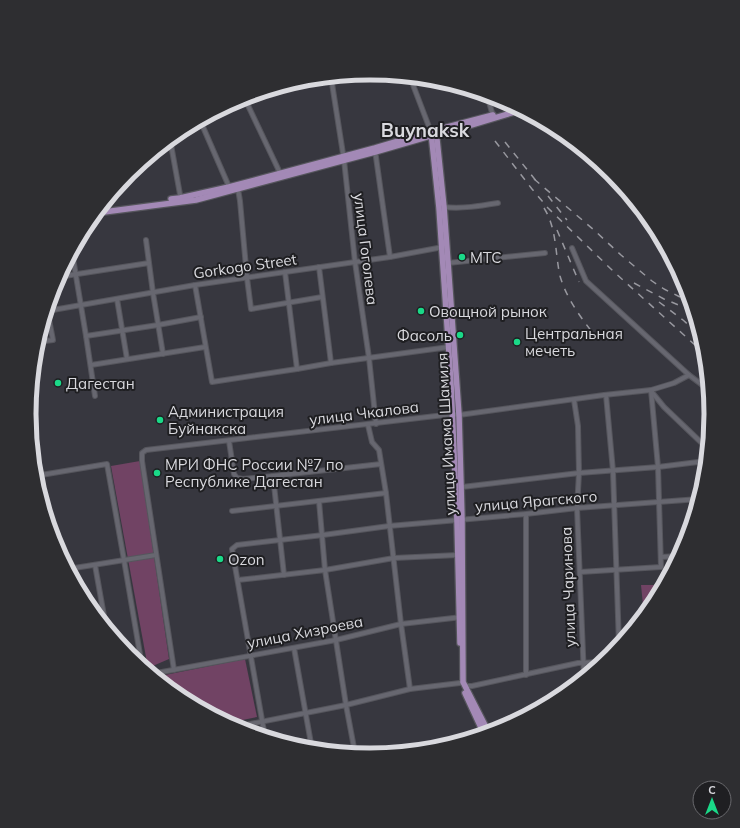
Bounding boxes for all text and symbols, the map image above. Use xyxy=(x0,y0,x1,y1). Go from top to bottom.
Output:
district label: Buynaksk xyxy=(381,118,470,142)
street label: улица Гоголева xyxy=(350,192,382,306)
place label: МТС xyxy=(470,248,502,267)
street label: Gorkogo Street xyxy=(192,249,298,283)
marker: МТС xyxy=(457,252,467,262)
place label: Овощной рынок xyxy=(429,302,548,321)
marker: Овощной рынок xyxy=(416,306,426,316)
place label: Центральная мечеть xyxy=(525,324,623,360)
place label: Фасоль xyxy=(397,326,452,345)
marker: Фасоль xyxy=(455,330,465,340)
marker: Центральная мечеть xyxy=(512,337,522,347)
street label: улица Имама Шамиля xyxy=(432,352,460,516)
place label: Дагестан xyxy=(66,374,135,393)
marker: Дагестан xyxy=(53,378,63,388)
street label: улица Чкалова xyxy=(308,397,420,429)
place label: Администрация Буйнакска xyxy=(168,402,284,438)
marker: Администрация Буйнакска xyxy=(155,415,165,425)
place label: МРИ ФНС России №7 по Республике Дагестан xyxy=(165,455,343,491)
marker: МРИ ФНС России №7 по Республике Дагестан xyxy=(152,468,162,478)
street label: улица Ярагского xyxy=(474,486,598,516)
street label: улица Чаринова xyxy=(556,526,580,648)
place label: Ozon xyxy=(228,550,265,569)
marker: Ozon xyxy=(215,554,225,564)
street label: улица Хизроева xyxy=(245,611,365,653)
north arrow xyxy=(692,780,732,820)
text: С xyxy=(708,783,716,797)

